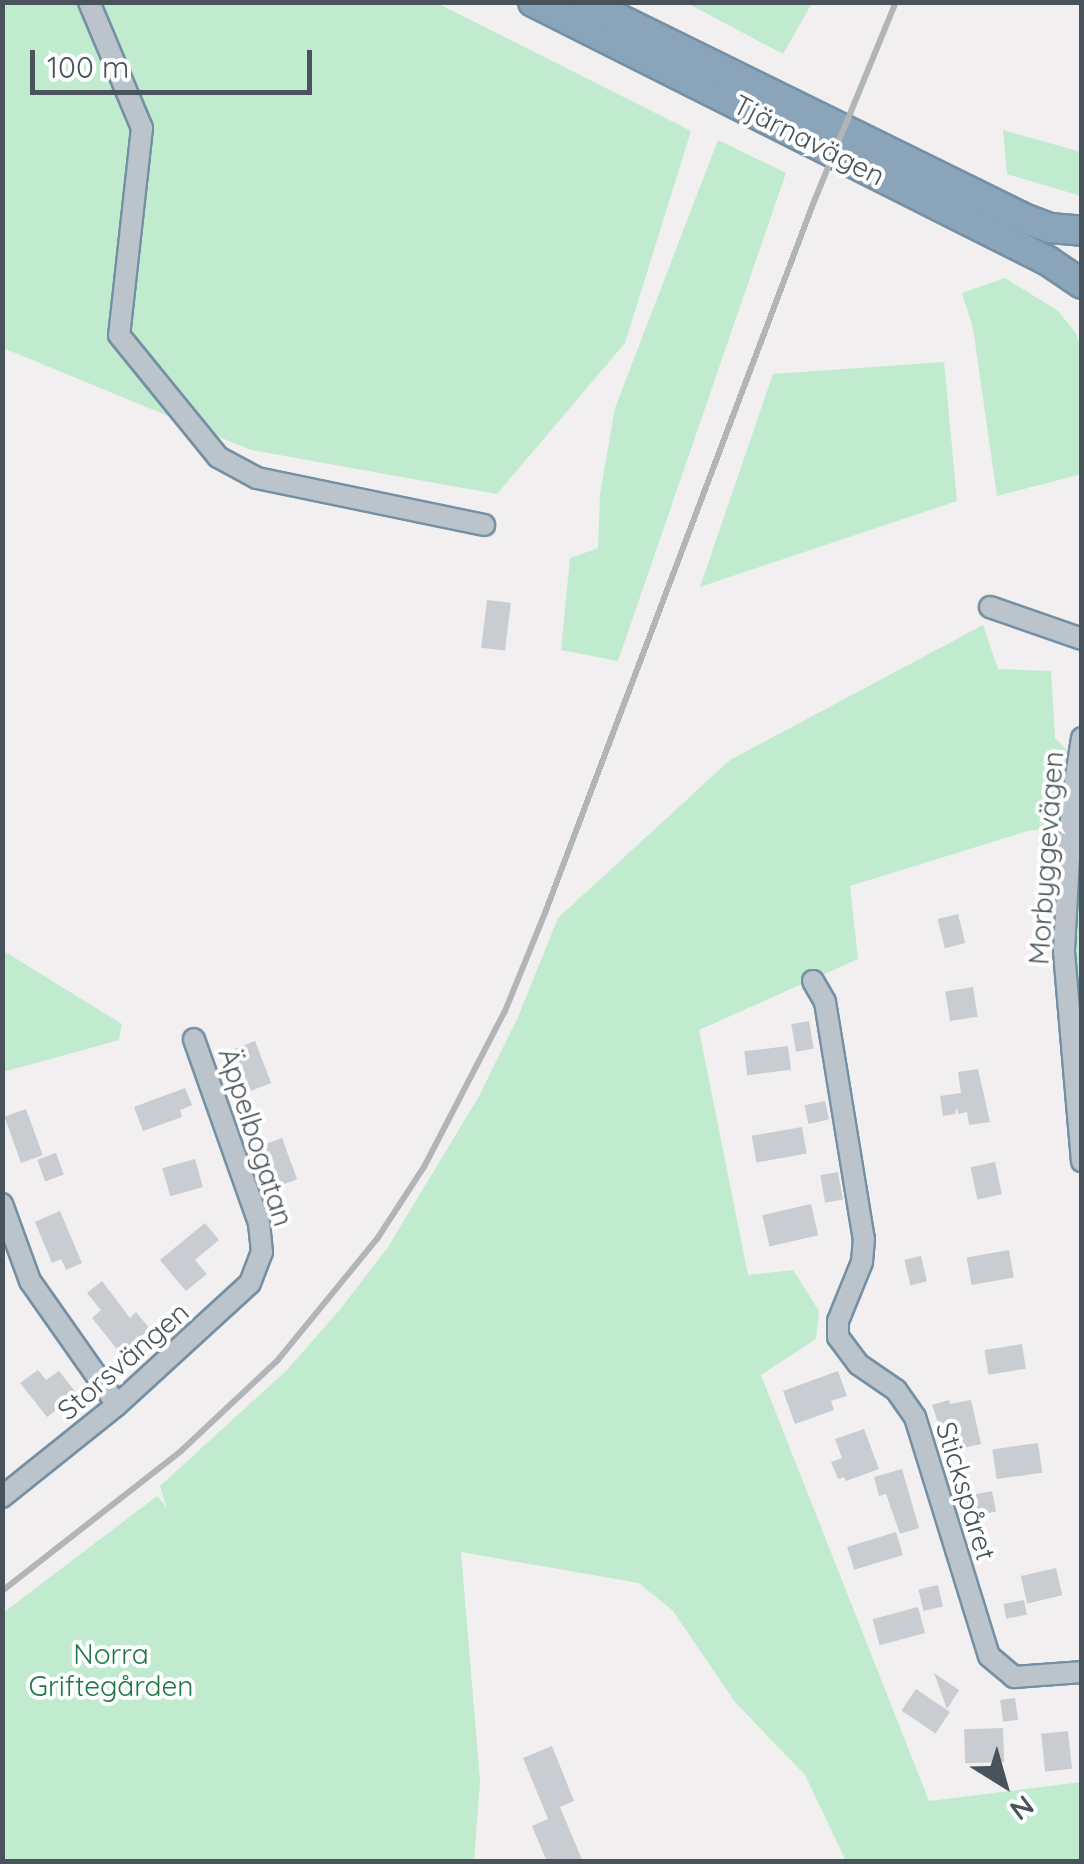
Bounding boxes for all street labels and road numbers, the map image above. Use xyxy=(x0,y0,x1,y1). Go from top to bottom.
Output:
street label: Tjärnavägen xyxy=(728,87,890,193)
street label: Morbyggevägen xyxy=(1022,750,1070,966)
street label: Äppelbogatan xyxy=(211,1044,301,1230)
street label: Storsvängen xyxy=(51,1295,195,1427)
street label: Stickspåret xyxy=(929,1418,1003,1564)

